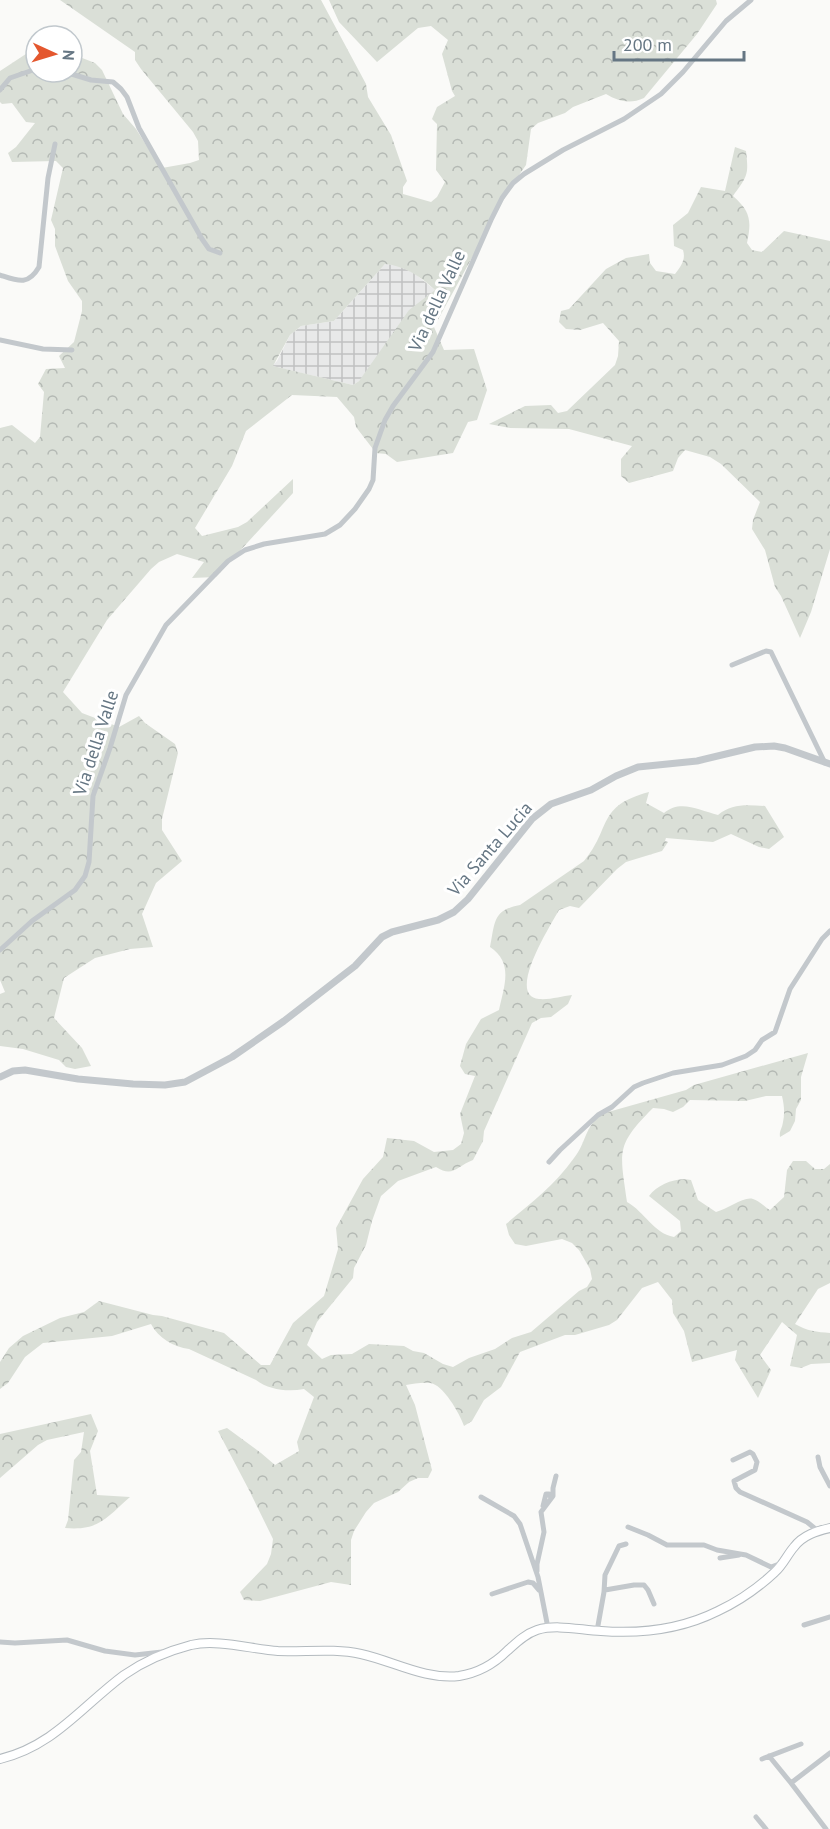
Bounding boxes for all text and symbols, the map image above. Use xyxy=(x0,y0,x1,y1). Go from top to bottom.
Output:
north arrow xyxy=(24,24,84,84)
scale bar xyxy=(614,24,744,62)
text: 200 m xyxy=(623,33,672,56)
text: N xyxy=(59,49,79,61)
street label: Via della Valle xyxy=(403,246,470,356)
street label: Via della Valle xyxy=(67,687,123,799)
street label: Via Santa Lucia xyxy=(442,797,537,901)

